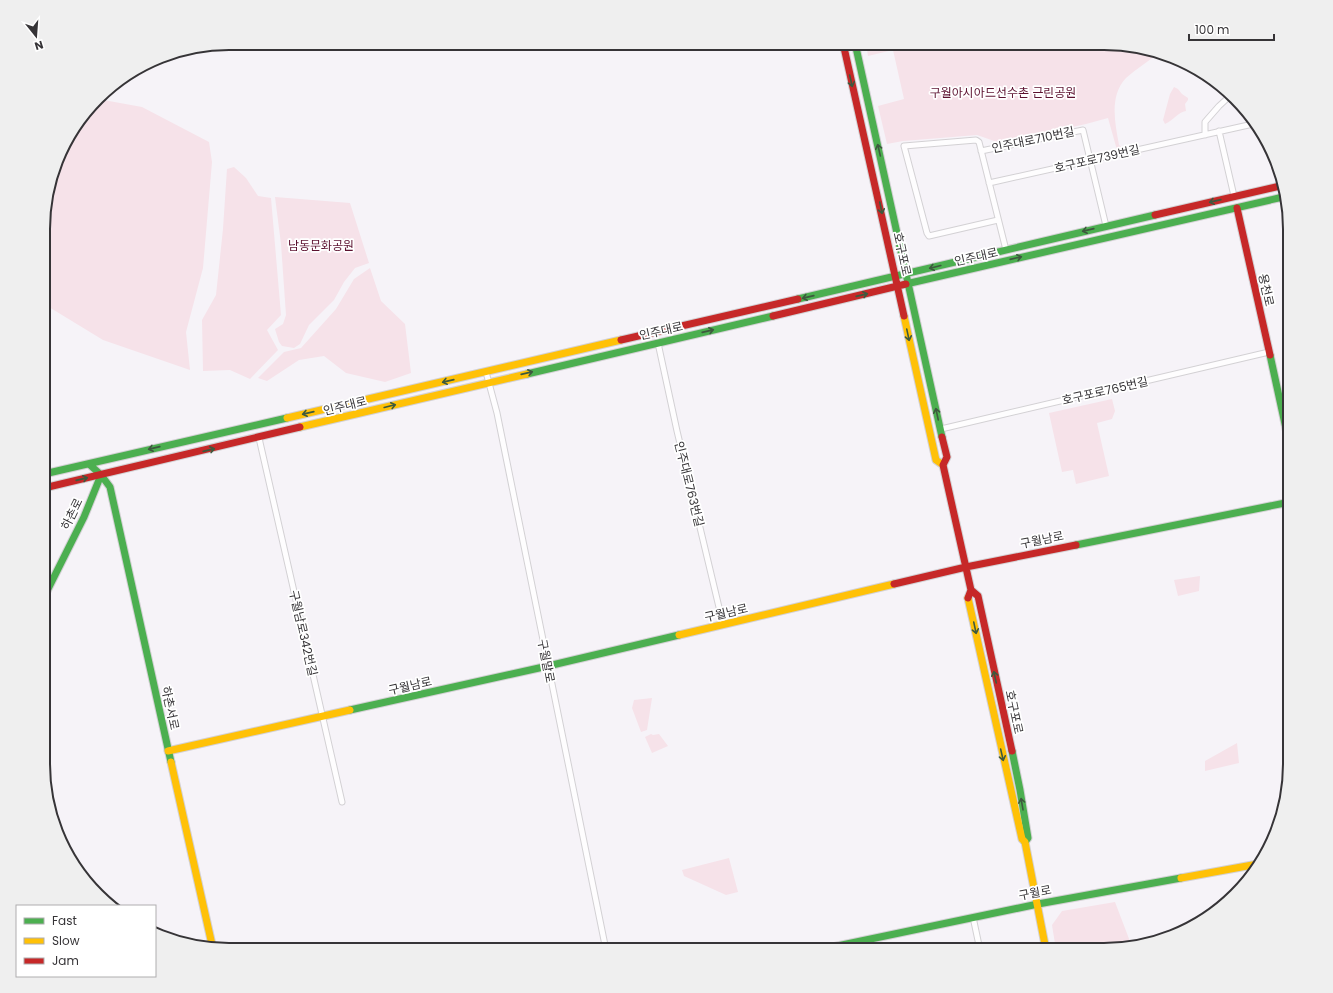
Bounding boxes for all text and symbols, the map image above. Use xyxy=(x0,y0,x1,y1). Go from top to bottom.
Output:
north arrow xyxy=(16,16,56,56)
scale bar xyxy=(1189,16,1274,42)
text: 100 m xyxy=(1195,21,1229,38)
text: N xyxy=(33,37,45,54)
one-way arrow xyxy=(848,74,856,87)
park label: 구월아시아드선수촌 근린공원 xyxy=(930,84,1076,101)
street label: 인주대로710번길 xyxy=(990,122,1076,157)
street label: 호구포로739번길 xyxy=(1052,140,1141,177)
one-way arrow xyxy=(874,144,882,157)
one-way arrow xyxy=(1209,197,1222,205)
one-way arrow xyxy=(878,201,886,214)
one-way arrow xyxy=(1082,227,1095,235)
street label: 호구포로 xyxy=(890,231,915,277)
park label: 남동문화공원 xyxy=(288,237,354,254)
street label: 인주대로 xyxy=(952,243,999,270)
one-way arrow xyxy=(1009,254,1022,262)
one-way arrow xyxy=(928,264,941,272)
street label: 용천로 xyxy=(1254,272,1278,308)
one-way arrow xyxy=(855,291,868,298)
one-way arrow xyxy=(802,293,815,301)
street label: 인주대로 xyxy=(637,317,684,344)
one-way arrow xyxy=(701,326,714,334)
one-way arrow xyxy=(905,328,913,341)
one-way arrow xyxy=(520,369,533,377)
street label: 호구포로765번길 xyxy=(1060,372,1150,409)
one-way arrow xyxy=(442,378,455,385)
street label: 인주대로 xyxy=(321,392,368,419)
one-way arrow xyxy=(383,402,396,410)
one-way arrow xyxy=(933,408,941,421)
one-way arrow xyxy=(302,410,315,417)
street label: 인주대로763번길 xyxy=(671,439,708,528)
one-way arrow xyxy=(148,445,161,453)
one-way arrow xyxy=(202,445,215,453)
one-way arrow xyxy=(75,475,88,483)
street label: 하촌로 xyxy=(57,495,86,532)
street label: 구월남로 xyxy=(1019,527,1065,552)
street label: 구월남로342번길 xyxy=(285,588,322,678)
street label: 구월남로 xyxy=(702,599,749,626)
one-way arrow xyxy=(971,621,979,634)
street label: 구월말로 xyxy=(534,638,559,684)
one-way arrow xyxy=(991,671,999,684)
street label: 구월남로 xyxy=(386,672,433,699)
street label: 하촌서로 xyxy=(158,685,183,731)
street label: 호구포로 xyxy=(1002,689,1027,735)
one-way arrow xyxy=(999,748,1007,761)
one-way arrow xyxy=(1018,798,1026,811)
street label: 구월로 xyxy=(1017,881,1053,904)
legend xyxy=(16,905,156,977)
text: Fast xyxy=(52,912,77,929)
text: Slow xyxy=(52,932,80,949)
text: Jam xyxy=(52,952,79,969)

